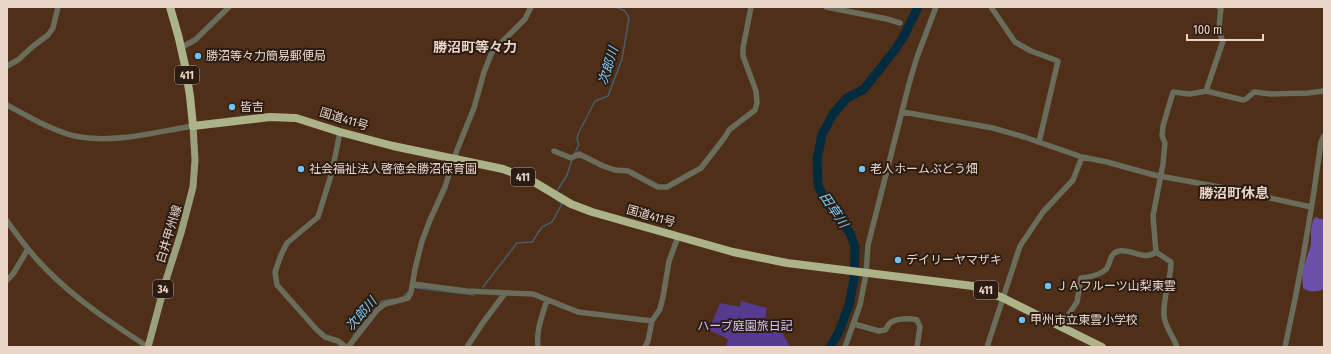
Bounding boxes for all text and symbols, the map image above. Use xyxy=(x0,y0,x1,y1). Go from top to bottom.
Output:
scale bar xyxy=(1187,16,1263,42)
text: 100 m xyxy=(1193,23,1222,37)
district label: 勝沼町等々力 xyxy=(433,39,517,56)
water label: 次郎川 xyxy=(595,43,621,87)
place label: 勝沼等々力簡易郵便局 xyxy=(206,49,326,63)
marker: 勝沼等々力簡易郵便局 xyxy=(193,51,203,61)
road number: 411 xyxy=(175,66,199,84)
place label: 皆吉 xyxy=(240,100,264,114)
marker: 皆吉 xyxy=(227,102,237,112)
street label: 国道411号 xyxy=(318,105,370,133)
place label: 社会福祉法人啓徳会勝沼保育園 xyxy=(309,162,477,176)
place label: 老人ホームぶどう畑 xyxy=(870,162,978,176)
marker: 社会福祉法人啓徳会勝沼保育園 xyxy=(296,164,306,174)
marker: 老人ホームぶどう畑 xyxy=(857,164,867,174)
road number: 411 xyxy=(511,168,535,186)
district label: 勝沼町休息 xyxy=(1199,185,1269,202)
water label: 田草川 xyxy=(817,190,852,232)
street label: 国道411号 xyxy=(625,202,677,230)
street label: 白井甲州線 xyxy=(154,203,184,265)
place label: デイリーヤマザキ xyxy=(906,253,1002,267)
marker: デイリーヤマザキ xyxy=(893,255,903,265)
place label: ＪＡフルーツ山梨東雲 xyxy=(1056,279,1176,293)
road number: 34 xyxy=(153,280,173,298)
road number: 411 xyxy=(974,281,998,299)
marker: ＪＡフルーツ山梨東雲 xyxy=(1043,281,1053,291)
water label: 次郎川 xyxy=(343,293,381,334)
place label: 甲州市立東雲小学校 xyxy=(1030,313,1138,327)
marker: 甲州市立東雲小学校 xyxy=(1017,315,1027,325)
park label: ハーブ庭園旅日記 xyxy=(697,319,793,333)

